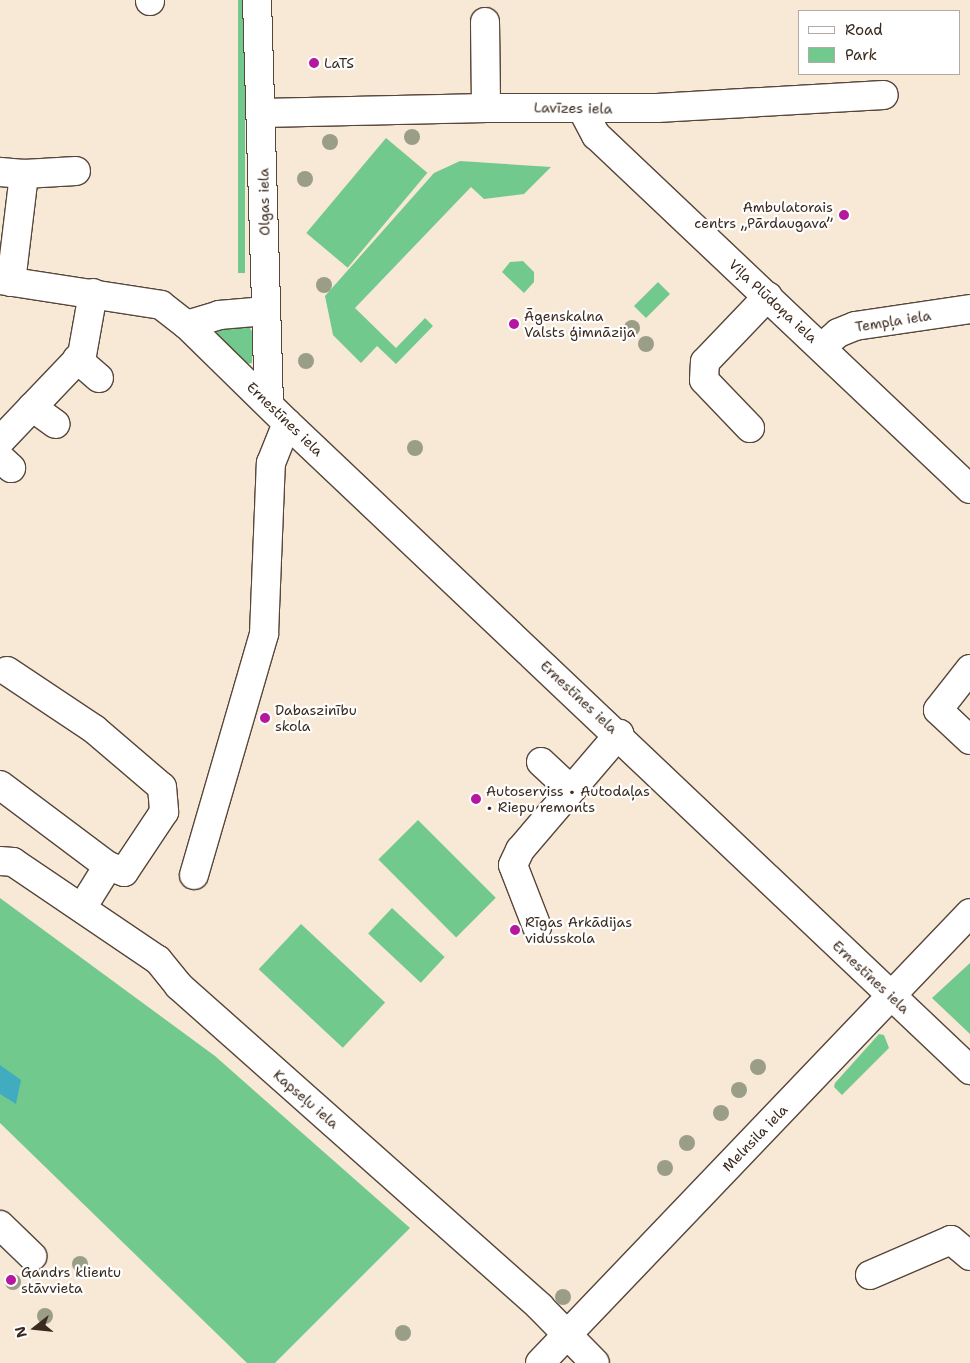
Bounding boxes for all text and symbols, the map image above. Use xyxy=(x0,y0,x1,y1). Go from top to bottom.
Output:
legend xyxy=(798,10,960,75)
text: Road xyxy=(845,20,883,40)
text: Park xyxy=(845,45,877,65)
place label: LaTS xyxy=(324,55,354,71)
marker: LaTS xyxy=(308,57,320,69)
street label: Lavīzes iela xyxy=(534,99,612,117)
street label: Olgas iela xyxy=(255,168,273,236)
place label: Ambulatorais centrs „Pārdaugava” xyxy=(694,199,833,232)
marker: Ambulatorais centrs „Pārdaugava” xyxy=(837,208,851,222)
street label: Viļa Plūdoņa iela xyxy=(725,256,821,346)
street label: Tempļa iela xyxy=(854,307,932,335)
place label: Āgenskalna Valsts ģimnāzija xyxy=(524,308,635,341)
marker: Āgenskalna Valsts ģimnāzija xyxy=(508,318,520,330)
street label: Ernestīnes iela xyxy=(243,378,327,460)
street label: Ernestīnes iela xyxy=(537,657,621,737)
place label: Dabaszinību skola xyxy=(275,702,357,734)
marker: Dabaszinību skola xyxy=(259,712,271,724)
place label: Autoserviss • Autodaļas • Riepu remonts xyxy=(486,783,650,816)
marker: Autoserviss • Autodaļas • Riepu remonts xyxy=(470,793,482,805)
place label: Rīgas Arkādijas vidusskola xyxy=(525,914,632,946)
marker: Rīgas Arkādijas vidusskola xyxy=(509,924,521,936)
street label: Ernestīnes iela xyxy=(829,937,913,1017)
street label: Kapseļu iela xyxy=(270,1066,342,1132)
street label: Melnsila iela xyxy=(719,1101,791,1175)
place label: Gandrs klientu stāvvieta xyxy=(21,1264,121,1296)
marker: Gandrs klientu stāvvieta xyxy=(5,1274,17,1286)
north arrow xyxy=(10,1303,60,1353)
text: N xyxy=(10,1324,31,1340)

